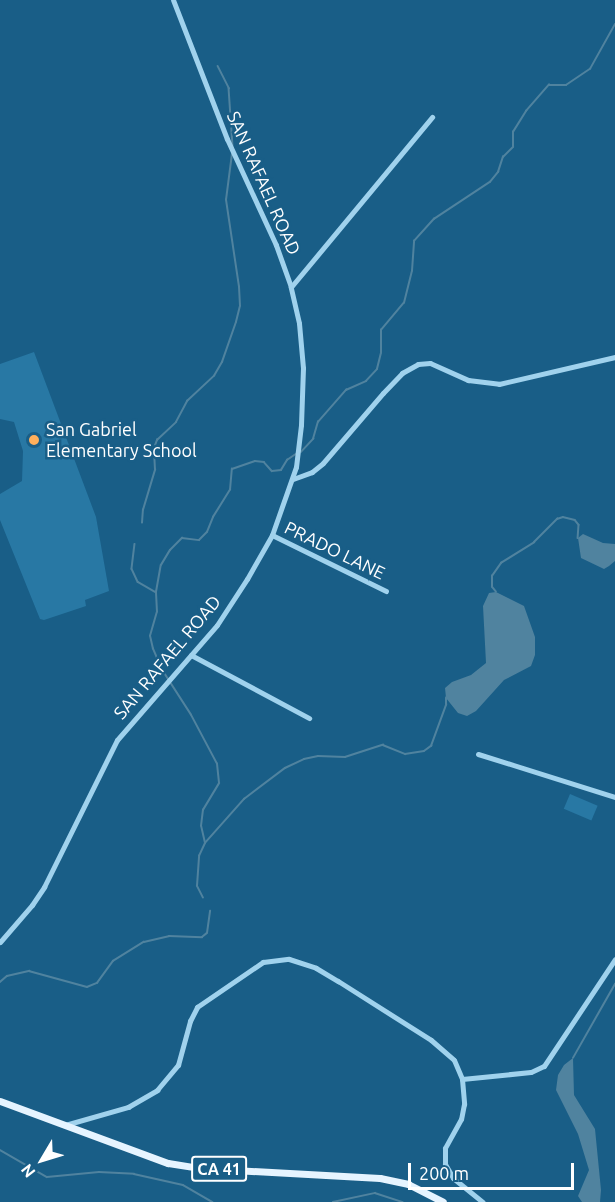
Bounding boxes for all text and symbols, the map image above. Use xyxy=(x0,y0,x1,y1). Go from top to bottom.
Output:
street label: SAN RAFAEL ROAD xyxy=(223,108,305,258)
place label: San Gabriel Elementary School xyxy=(46,419,197,462)
marker: San Gabriel Elementary School xyxy=(27,433,41,447)
street label: PRADO LANE xyxy=(281,516,389,584)
street label: SAN RAFAEL ROAD xyxy=(109,591,225,723)
north arrow xyxy=(12,1130,72,1190)
scale bar xyxy=(411,1151,578,1189)
road number: CA 41 xyxy=(190,1156,248,1182)
text: N xyxy=(17,1161,39,1181)
text: 200 m xyxy=(419,1163,469,1183)

